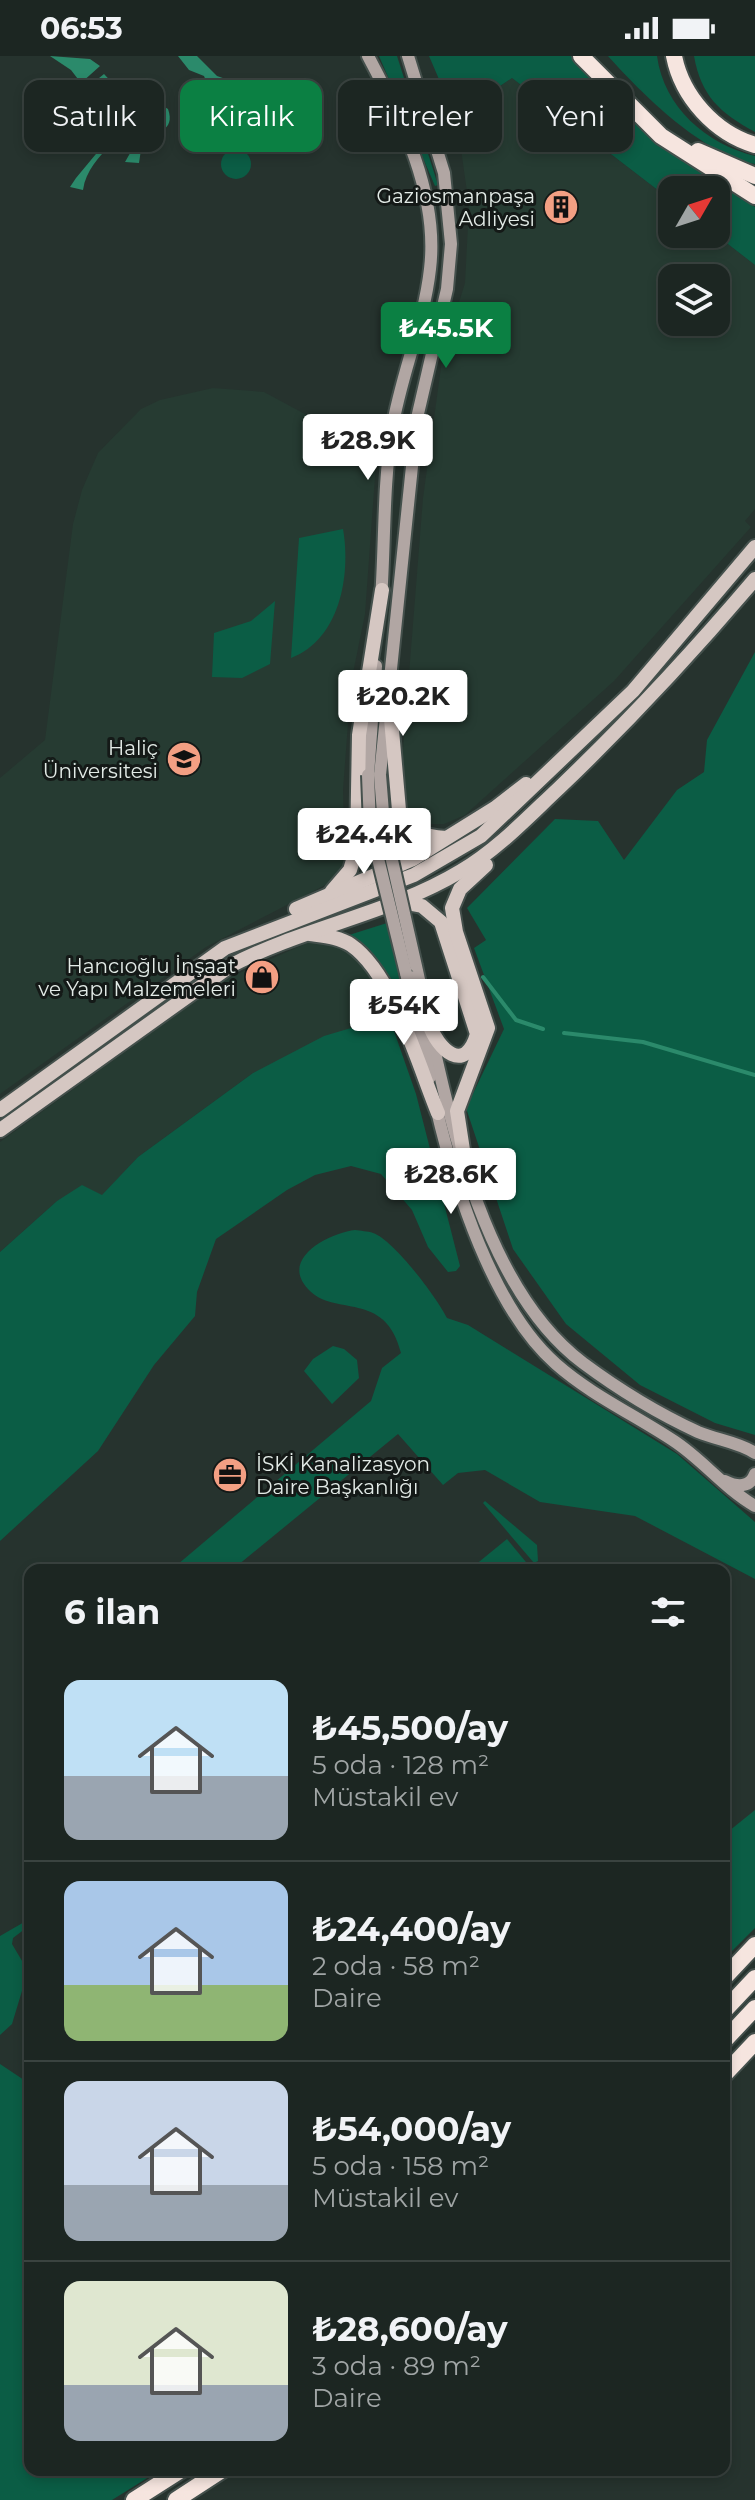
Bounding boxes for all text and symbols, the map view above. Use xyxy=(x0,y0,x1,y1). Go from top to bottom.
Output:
text: 06:53 xyxy=(40,10,123,47)
chip: Satılık xyxy=(24,80,164,152)
chip: Kiralık xyxy=(180,80,322,152)
chip: Filtreler xyxy=(338,80,502,152)
chip: Yeni xyxy=(518,80,633,152)
north arrow xyxy=(658,176,730,248)
map controls xyxy=(658,176,730,336)
place label: Gaziosmanpaşa Adliyesi xyxy=(376,184,535,231)
building icon: Gaziosmanpaşa Adliyesi xyxy=(542,188,580,226)
button: layers xyxy=(658,264,730,336)
pin: ₺45.5K xyxy=(381,302,511,370)
text: ₺45.5K xyxy=(399,312,493,344)
pin: ₺28.9K xyxy=(303,414,433,482)
text: ₺28.9K xyxy=(321,424,415,456)
pin: ₺20.2K xyxy=(338,670,468,738)
text: ₺20.2K xyxy=(356,680,450,712)
place label: Haliç Üniversitesi xyxy=(43,736,158,783)
school or university icon: Haliç Üniversitesi xyxy=(165,740,203,778)
pin: ₺24.4K xyxy=(299,808,429,876)
text: ₺24.4K xyxy=(316,818,412,850)
place label: Hancıoğlu İnşaat ve Yapı Malzemeleri xyxy=(38,954,236,1001)
shop icon: Hancıoğlu İnşaat ve Yapı Malzemeleri xyxy=(243,958,281,996)
pin: ₺54K xyxy=(357,979,451,1047)
text: ₺54K xyxy=(368,989,440,1021)
pin: ₺28.6K xyxy=(386,1148,516,1216)
text: ₺28.6K xyxy=(404,1158,498,1190)
place label: İSKİ Kanalizasyon Daire Başkanlığı xyxy=(256,1452,430,1499)
office icon: İSKİ Kanalizasyon Daire Başkanlığı xyxy=(211,1456,249,1494)
icon: filters xyxy=(646,1590,690,1634)
text: 6 ilan xyxy=(64,1591,160,1633)
text: ₺45,500/ay xyxy=(312,1707,508,1749)
icon: home xyxy=(128,1712,224,1808)
text: 5 oda · 128 m² xyxy=(312,1749,489,1781)
text: Müstakil ev xyxy=(312,1781,458,1813)
text: ₺24,400/ay xyxy=(312,1908,511,1950)
icon: home xyxy=(128,1913,224,2009)
text: 2 oda · 58 m² xyxy=(312,1950,480,1982)
text: Daire xyxy=(312,1982,382,2014)
text: ₺54,000/ay xyxy=(312,2108,511,2150)
icon: home xyxy=(128,2113,224,2209)
text: 5 oda · 158 m² xyxy=(312,2150,489,2182)
text: Müstakil ev xyxy=(312,2182,458,2214)
text: ₺28,600/ay xyxy=(312,2308,508,2350)
icon: home xyxy=(128,2313,224,2409)
text: 3 oda · 89 m² xyxy=(312,2350,481,2382)
text: Daire xyxy=(312,2382,382,2414)

